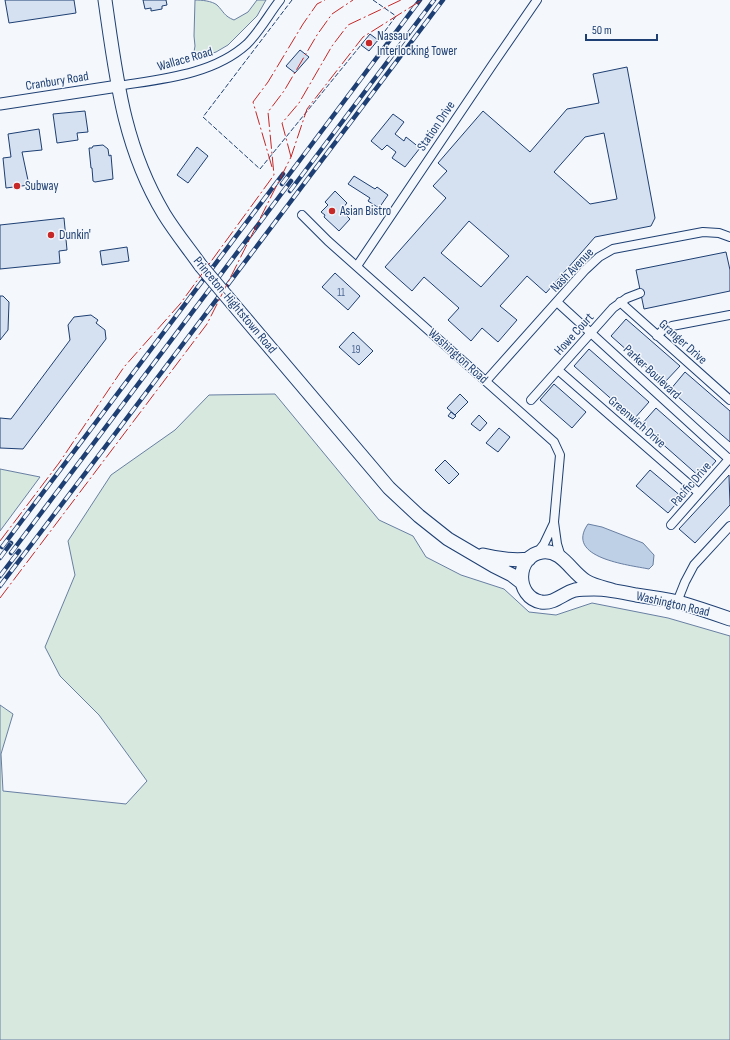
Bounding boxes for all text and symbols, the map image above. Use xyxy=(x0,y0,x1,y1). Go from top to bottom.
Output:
scale bar xyxy=(586,16,657,42)
text: 50 m xyxy=(592,23,612,38)
place label: Nassau Interlocking Tower xyxy=(377,28,458,59)
marker: Nassau Interlocking Tower xyxy=(364,38,374,48)
street label: Wallace Road xyxy=(155,43,215,75)
street label: Cranbury Road xyxy=(24,68,90,94)
street label: Station Drive xyxy=(414,98,458,154)
place label: Subway xyxy=(25,178,58,194)
marker: Subway xyxy=(12,181,22,191)
place label: Asian Bistro xyxy=(339,203,391,219)
marker: Asian Bistro xyxy=(327,206,337,216)
place label: Dunkin' xyxy=(59,227,91,243)
marker: Dunkin' xyxy=(46,230,56,240)
street label: Nash Avenue xyxy=(547,244,597,296)
street label: Princeton-Hightstown Road xyxy=(190,253,280,357)
house number: 11 xyxy=(337,286,345,299)
street label: Howe Court xyxy=(551,310,597,358)
street label: Granger Drive xyxy=(656,316,710,368)
street label: Washington Road xyxy=(425,325,491,387)
street label: Parker Boulevard xyxy=(620,341,684,403)
house number: 19 xyxy=(352,343,360,356)
street label: Greenwich Drive xyxy=(605,393,669,451)
street label: Pacific Drive xyxy=(667,459,715,509)
street label: Washington Road xyxy=(635,588,711,620)

